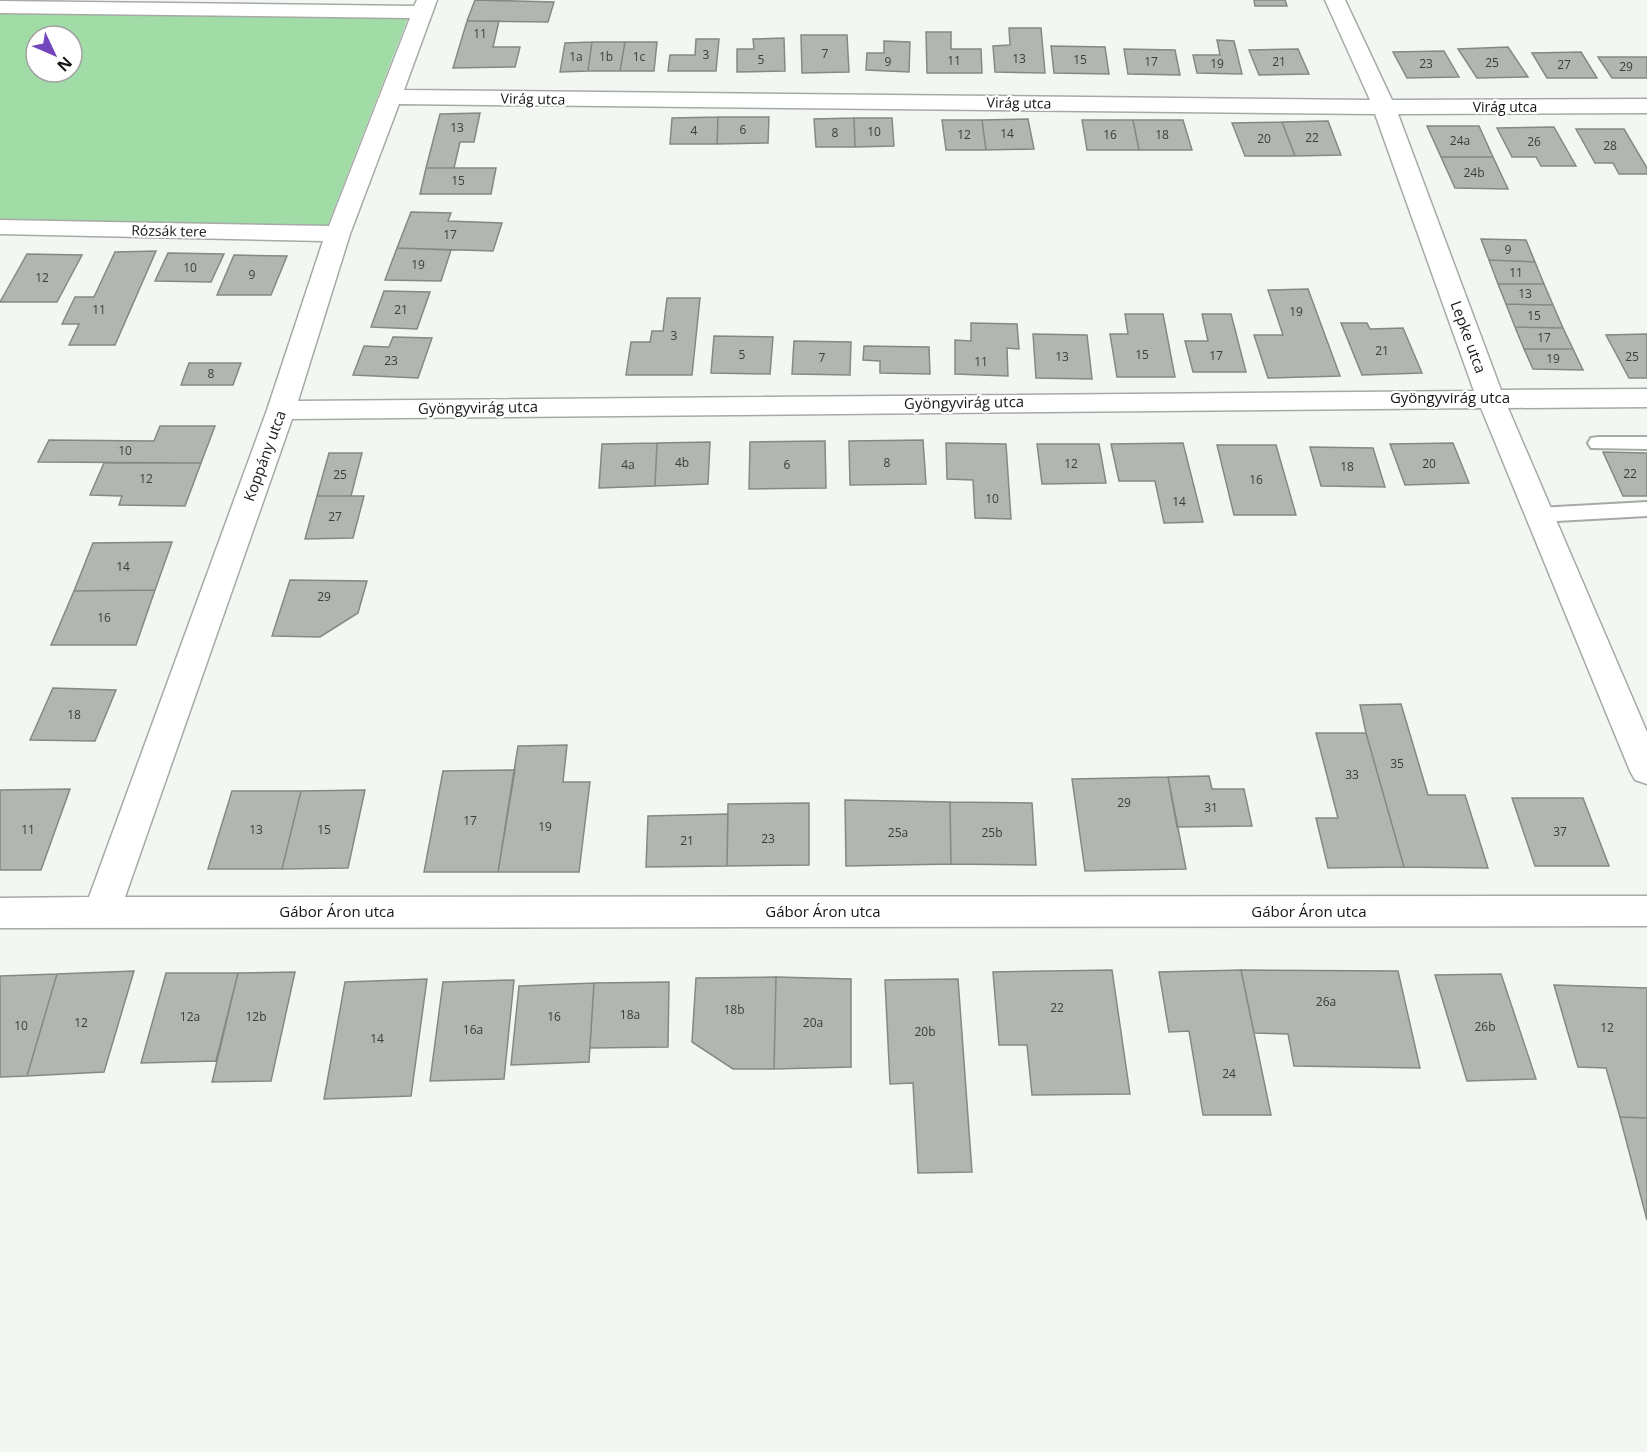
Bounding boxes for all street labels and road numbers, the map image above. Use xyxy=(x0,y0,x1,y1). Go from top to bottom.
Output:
street label: Virág utca xyxy=(501,88,566,109)
street label: Virág utca xyxy=(987,92,1052,113)
street label: Virág utca xyxy=(1473,97,1537,116)
street label: Rózsák tere xyxy=(131,220,207,241)
street label: Lepke utca xyxy=(1447,298,1491,376)
street label: Gyöngyvirág utca xyxy=(1390,387,1510,407)
street label: Gyöngyvirág utca xyxy=(904,391,1024,413)
street label: Gyöngyvirág utca xyxy=(418,396,538,418)
street label: Koppány utca xyxy=(238,407,290,504)
street label: Gábor Áron utca xyxy=(279,901,395,921)
street label: Gábor Áron utca xyxy=(765,901,881,921)
street label: Gábor Áron utca xyxy=(1251,901,1367,921)

